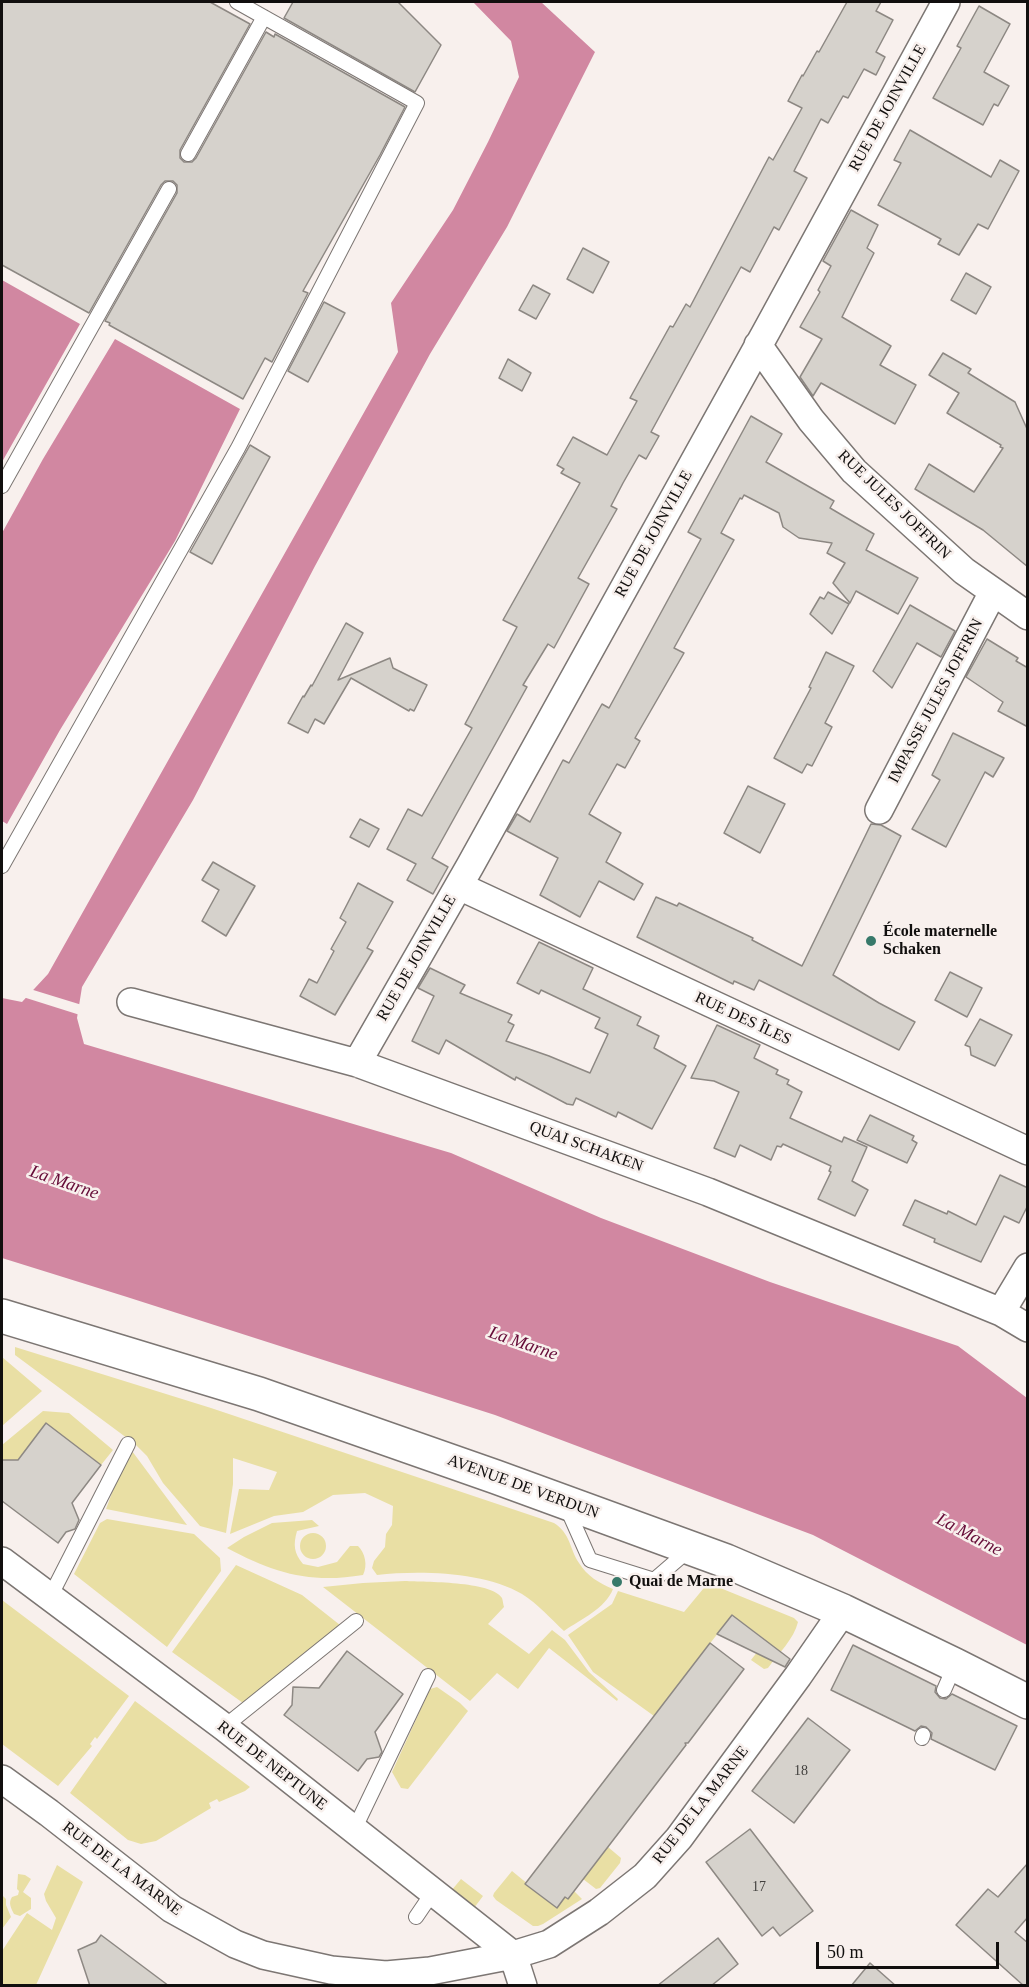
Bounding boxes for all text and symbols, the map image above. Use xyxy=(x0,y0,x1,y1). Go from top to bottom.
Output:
street label: RUE DE JOINVILLE xyxy=(845,41,931,175)
street label: RUE JULES JOFFRIN xyxy=(834,446,954,564)
street label: RUE DE JOINVILLE xyxy=(611,467,697,601)
street label: IMPASSE JULES JOFFRIN xyxy=(884,615,988,787)
street label: RUE DE JOINVILLE xyxy=(373,892,461,1024)
place label: École maternelle Schaken xyxy=(883,922,997,960)
marker: École maternelle Schaken xyxy=(864,934,878,948)
street label: RUE DES ÎLES xyxy=(692,988,794,1050)
street label: QUAI SCHAKEN xyxy=(527,1118,645,1176)
water label: La Marne xyxy=(27,1161,101,1205)
water label: La Marne xyxy=(486,1322,560,1366)
street label: AVENUE DE VERDUN xyxy=(445,1451,601,1523)
water label: La Marne xyxy=(932,1509,1006,1561)
place label: Quai de Marne xyxy=(629,1572,733,1592)
marker: Quai de Marne xyxy=(610,1575,624,1589)
street label: RUE DE NEPTUNE xyxy=(213,1717,331,1815)
street label: RUE DE LA MARNE xyxy=(649,1742,753,1868)
house number: 18 xyxy=(794,1763,808,1779)
street label: RUE DE LA MARNE xyxy=(59,1818,185,1920)
house number: 17 xyxy=(752,1879,766,1895)
scale bar xyxy=(819,1930,1002,1968)
text: 50 m xyxy=(827,1942,864,1962)

